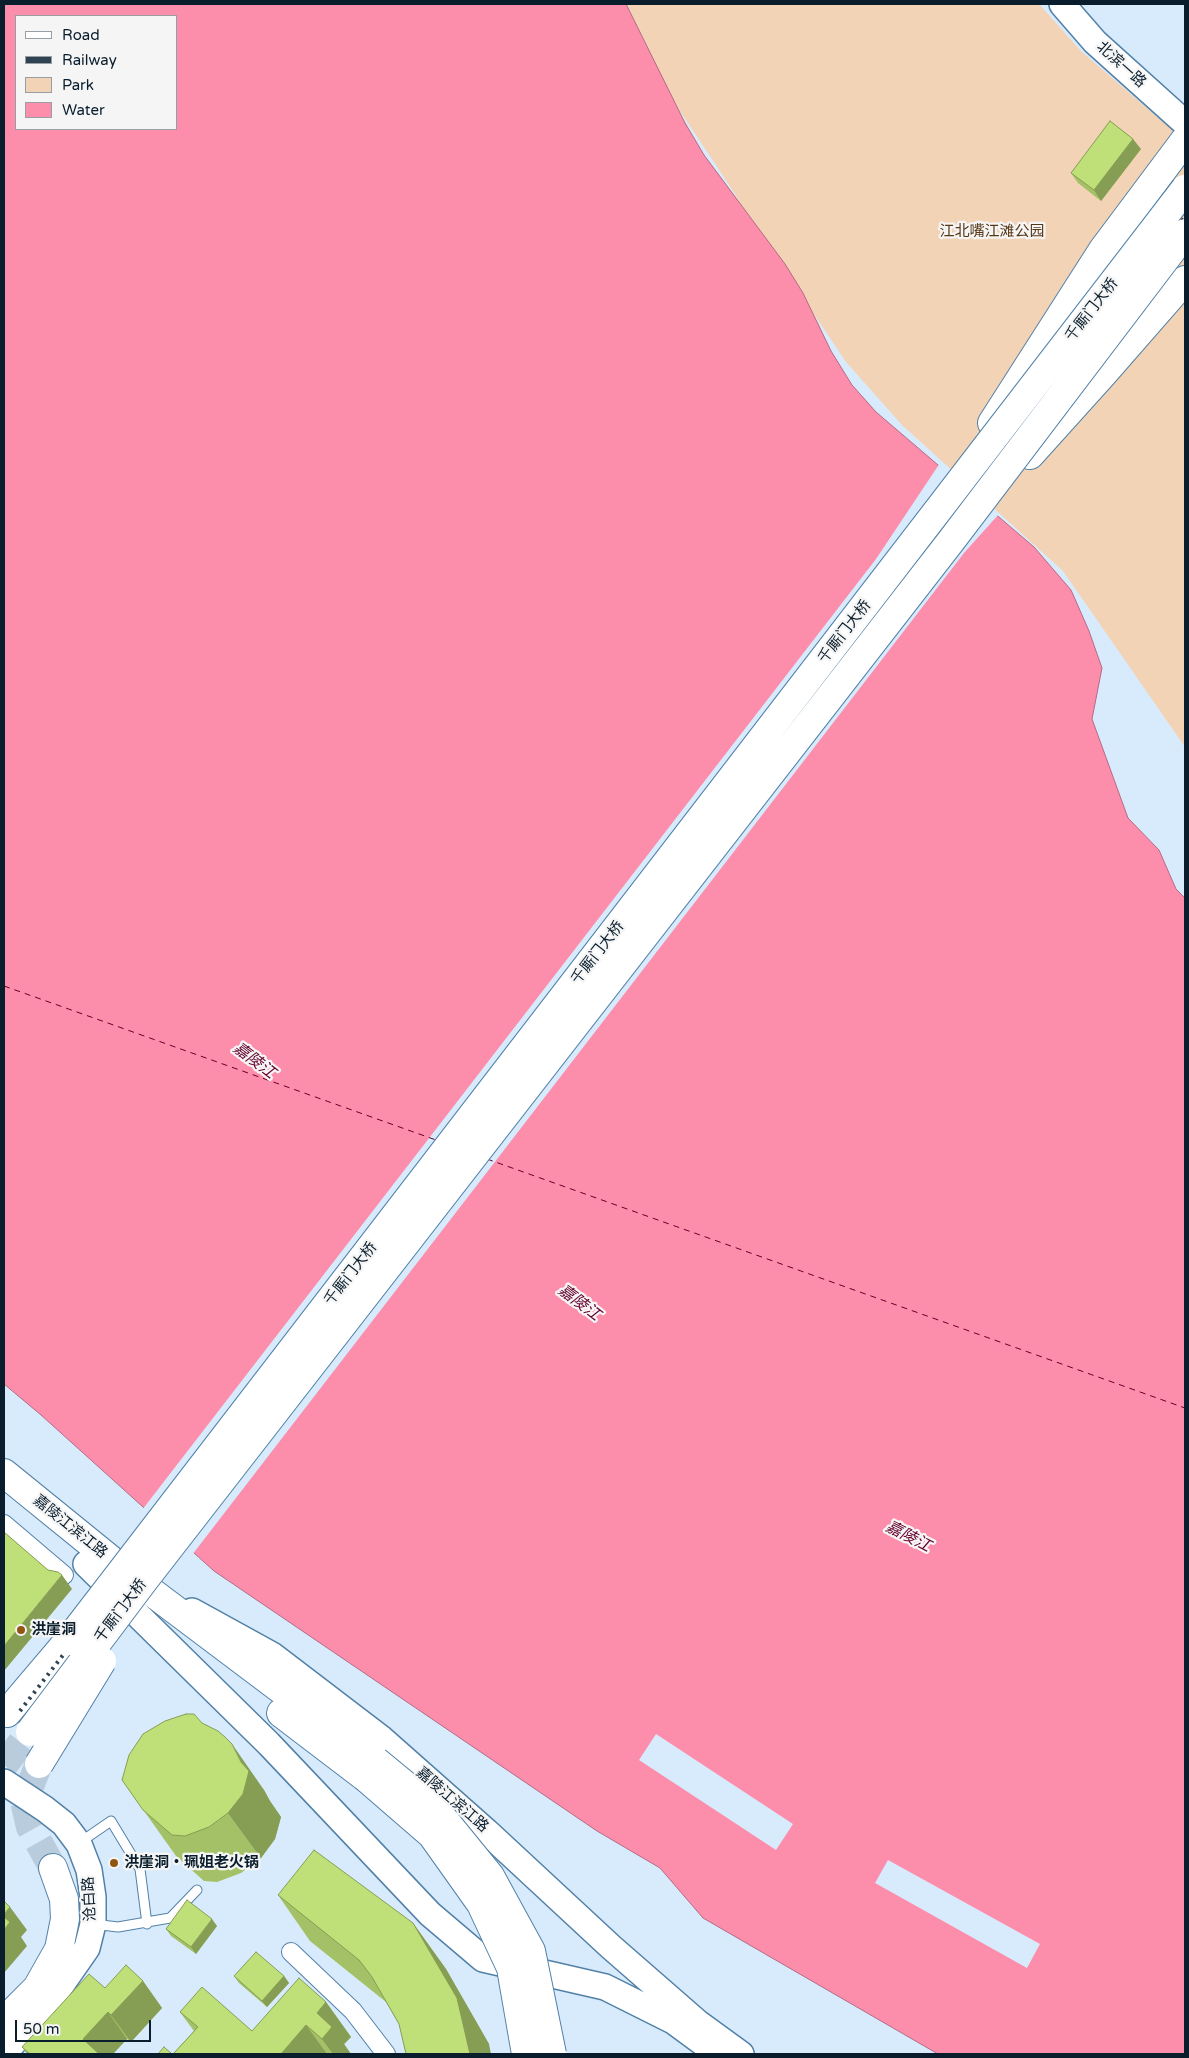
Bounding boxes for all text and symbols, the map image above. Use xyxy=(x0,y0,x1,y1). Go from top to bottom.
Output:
legend xyxy=(15,15,178,130)
text: Road xyxy=(62,26,100,44)
street label: 北滨一路 xyxy=(1093,38,1149,92)
text: Railway xyxy=(62,51,117,69)
text: Park xyxy=(62,76,94,94)
text: Water xyxy=(62,101,105,119)
park label: 江北嘴江滩公园 xyxy=(940,223,1044,241)
street label: 千厮门大桥 xyxy=(1062,275,1122,345)
street label: 千厮门大桥 xyxy=(815,597,875,667)
street label: 千厮门大桥 xyxy=(568,918,628,988)
water label: 嘉陵江 xyxy=(229,1039,279,1083)
street label: 千厮门大桥 xyxy=(321,1239,381,1309)
water label: 嘉陵江 xyxy=(554,1281,604,1325)
street label: 嘉陵江滨江路 xyxy=(29,1492,111,1562)
water label: 嘉陵江 xyxy=(882,1518,934,1556)
street label: 千厮门大桥 xyxy=(91,1576,151,1646)
place label: 洪崖洞 xyxy=(31,1621,76,1639)
marker: 洪崖洞 xyxy=(15,1624,27,1636)
street label: 嘉陵江滨江路 xyxy=(412,1764,492,1836)
place label: 洪崖洞‧珮姐老火锅 xyxy=(124,1854,259,1872)
marker: 洪崖洞‧珮姐老火锅 xyxy=(108,1857,120,1869)
street label: 沧白路 xyxy=(80,1876,100,1922)
scale bar xyxy=(18,2010,154,2042)
text: 50 m xyxy=(23,2020,60,2038)

